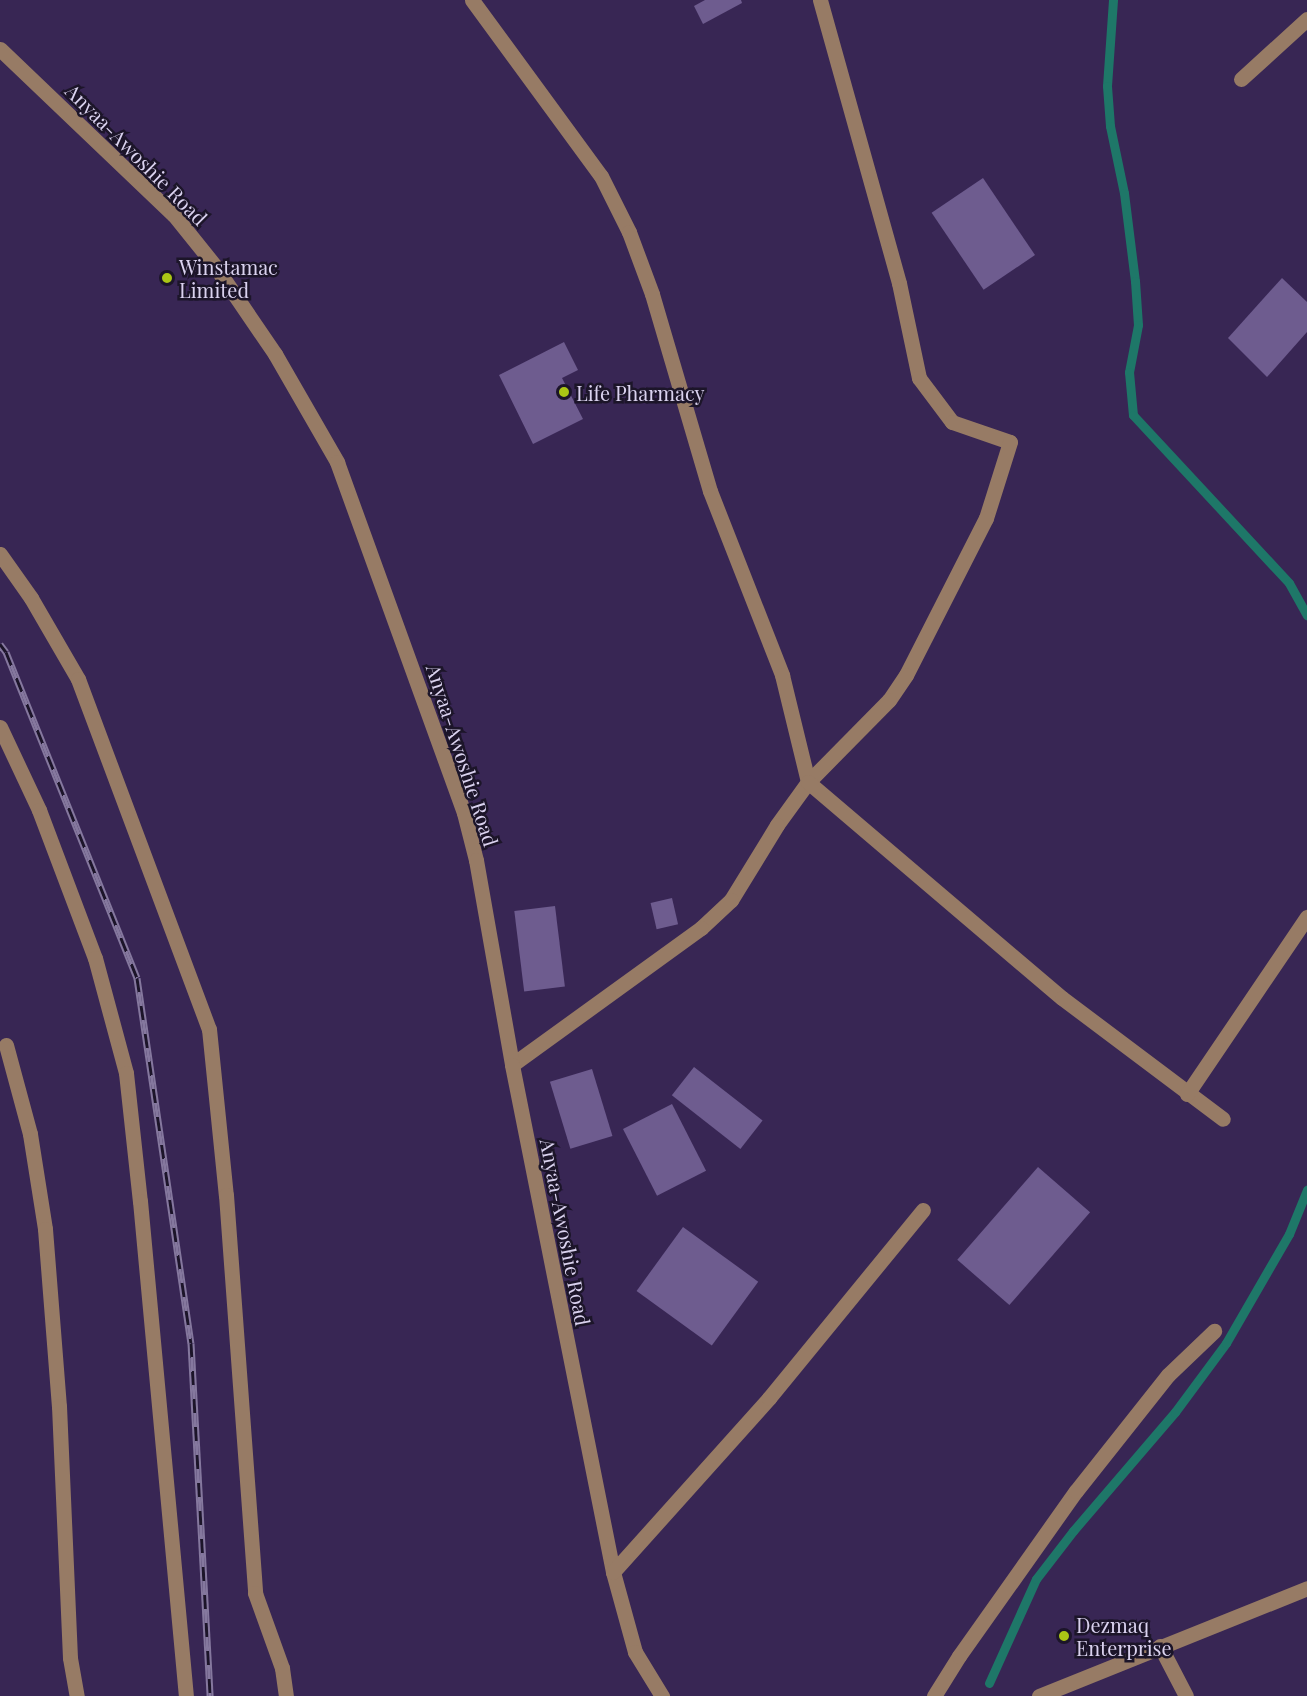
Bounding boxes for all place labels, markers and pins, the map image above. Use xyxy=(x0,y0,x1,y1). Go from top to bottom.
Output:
place label: Winstamac Limited xyxy=(179,254,278,301)
marker: Winstamac Limited xyxy=(160,271,174,285)
place label: Life Pharmacy xyxy=(576,380,705,404)
marker: Life Pharmacy xyxy=(557,385,571,399)
place label: Dezmaq Enterprise xyxy=(1076,1612,1172,1659)
marker: Dezmaq Enterprise xyxy=(1057,1629,1071,1643)

